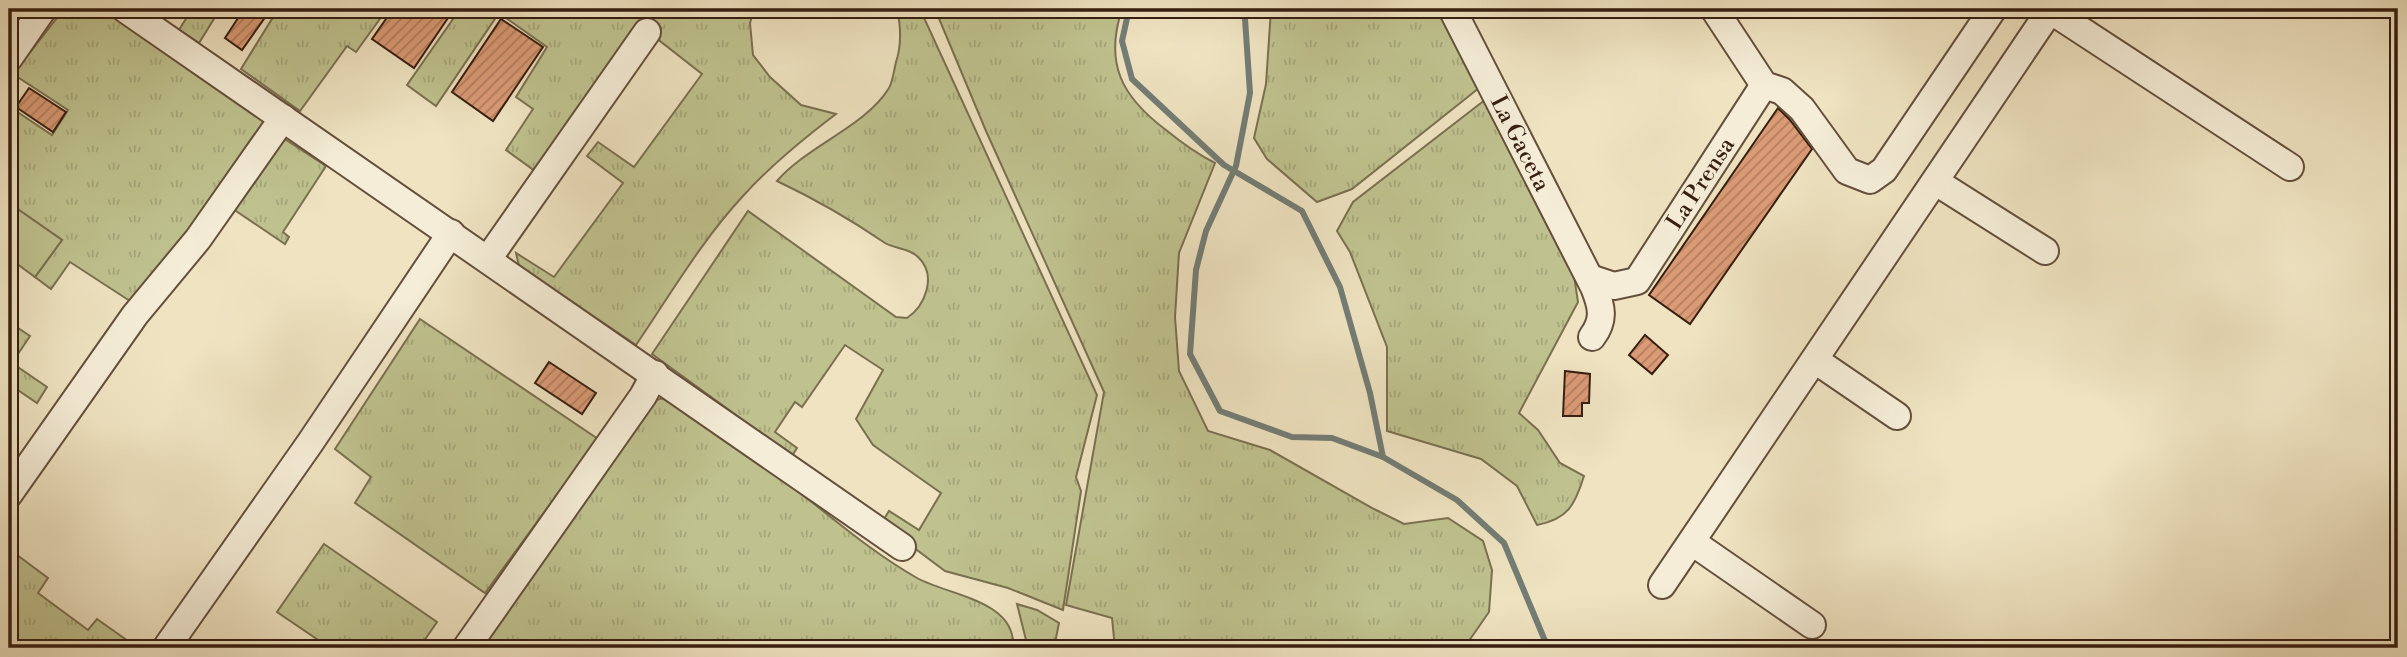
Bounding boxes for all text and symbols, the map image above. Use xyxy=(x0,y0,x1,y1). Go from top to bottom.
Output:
street label: La Gaceta xyxy=(1484,91,1556,196)
street label: La Prensa xyxy=(1661,132,1741,235)

